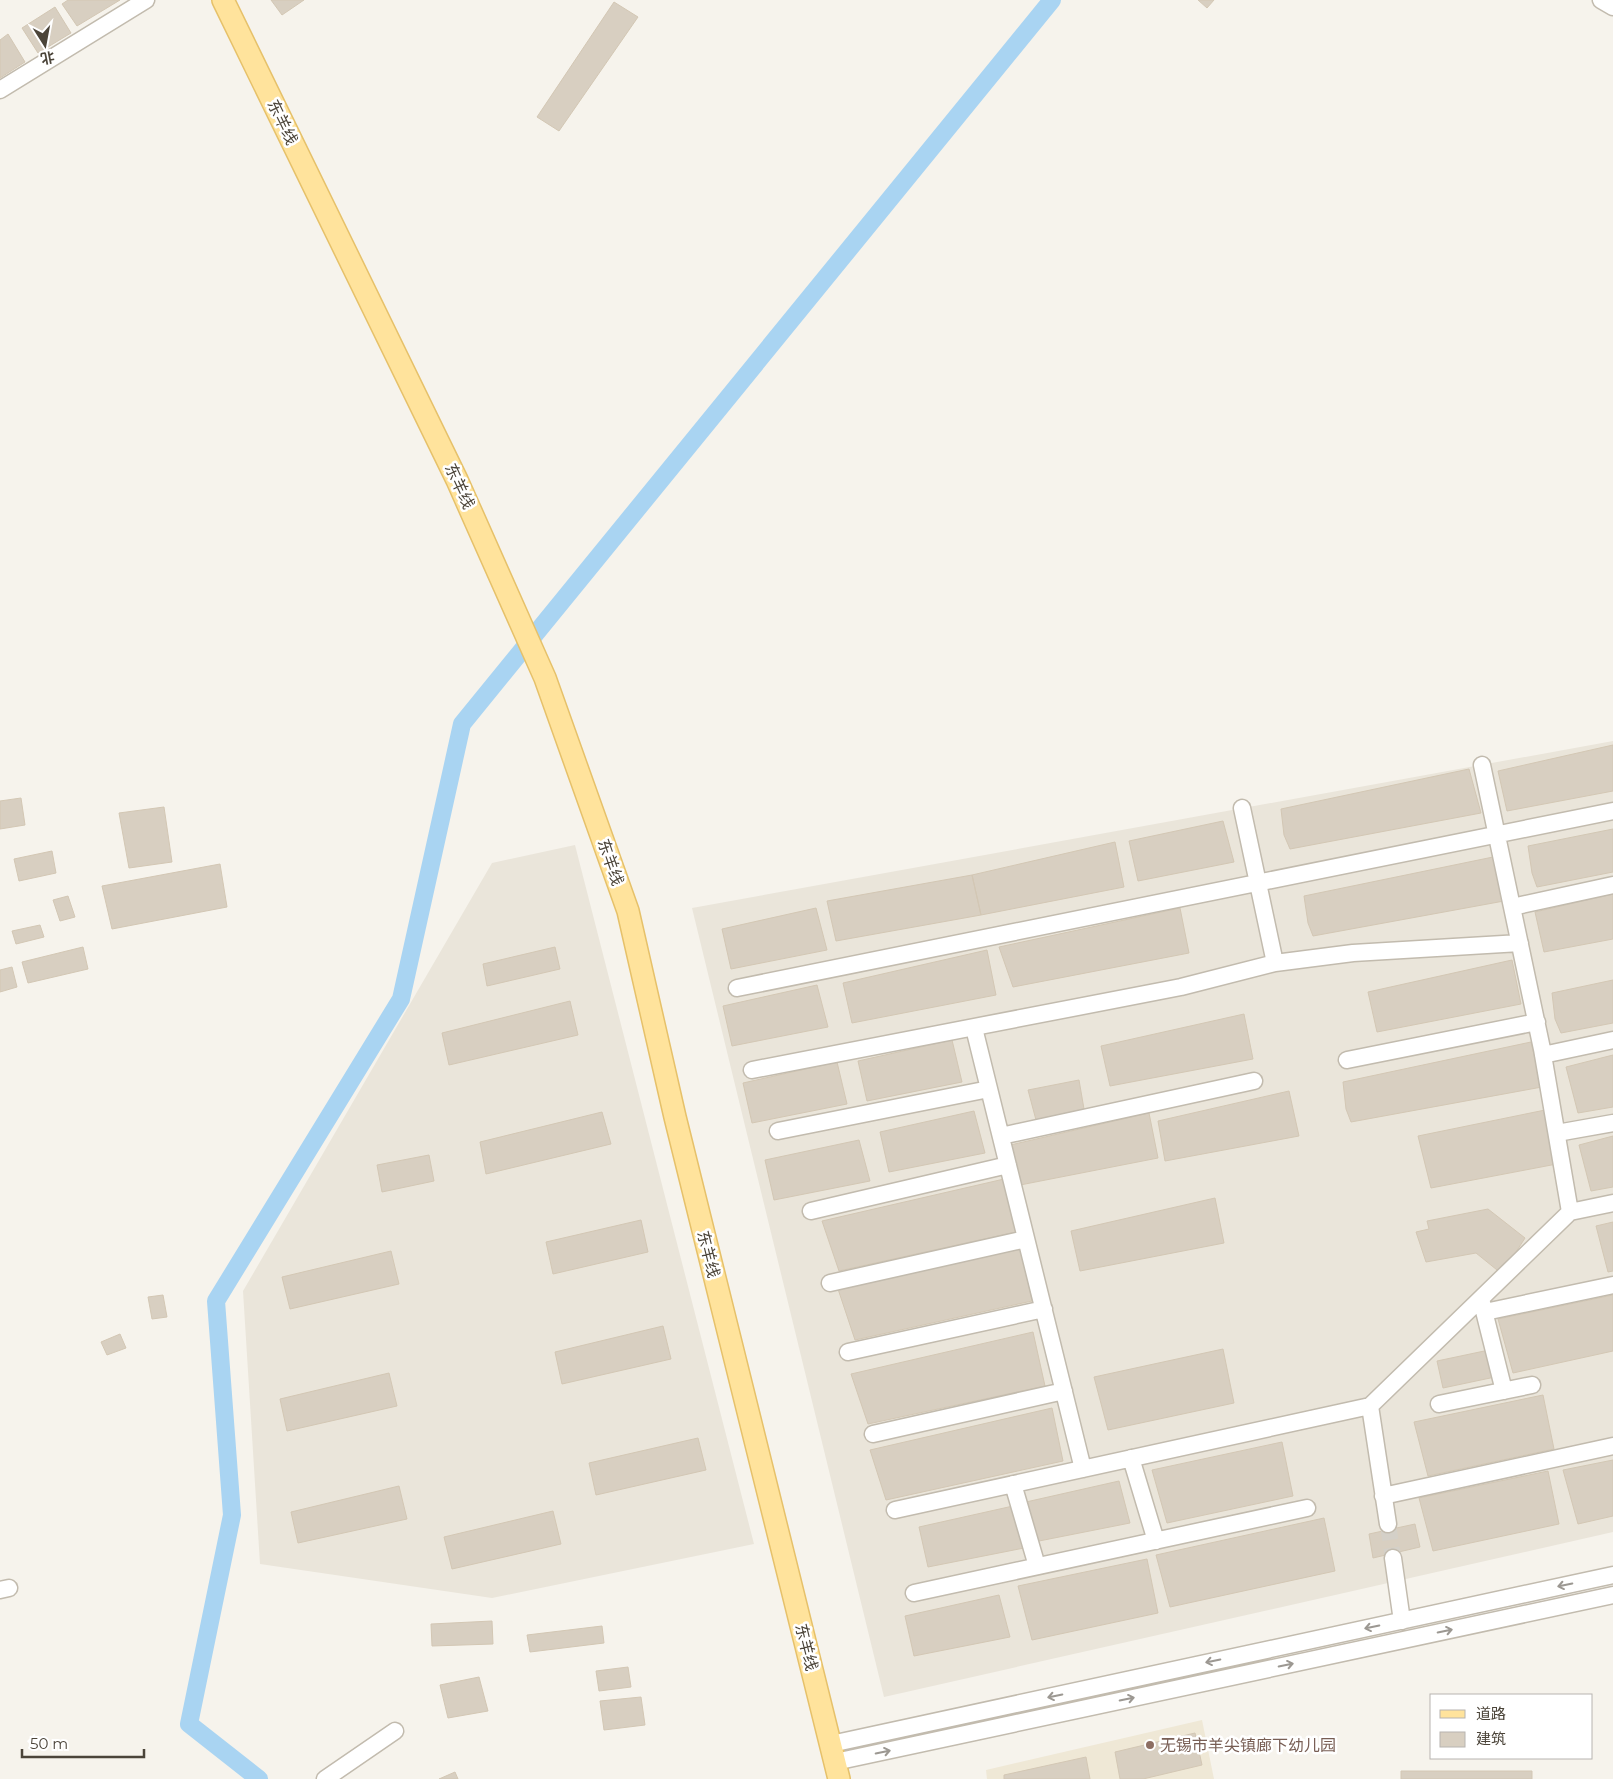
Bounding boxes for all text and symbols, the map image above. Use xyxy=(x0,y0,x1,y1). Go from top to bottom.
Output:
north arrow xyxy=(20,20,70,70)
text: 北 xyxy=(39,48,56,68)
street label: 东羊线 xyxy=(263,96,302,148)
street label: 东羊线 xyxy=(441,460,478,512)
street label: 东羊线 xyxy=(594,836,627,888)
street label: 东羊线 xyxy=(693,1229,724,1280)
one-way arrow xyxy=(1558,1581,1574,1590)
street label: 东羊线 xyxy=(791,1622,822,1673)
one-way arrow xyxy=(1365,1623,1381,1632)
one-way arrow xyxy=(1436,1626,1452,1635)
one-way arrow xyxy=(1206,1657,1222,1666)
one-way arrow xyxy=(1278,1660,1294,1669)
one-way arrow xyxy=(1047,1691,1063,1701)
one-way arrow xyxy=(1119,1694,1135,1703)
legend xyxy=(1430,1694,1593,1759)
text: 道路 xyxy=(1476,1704,1506,1723)
scale bar xyxy=(22,1726,145,1758)
text: 建筑 xyxy=(1476,1729,1506,1748)
text: 50 m xyxy=(30,1734,68,1753)
place label: 无锡市羊尖镇廊下幼儿园 xyxy=(1160,1736,1336,1755)
marker: 无锡市羊尖镇廊下幼儿园 xyxy=(1144,1739,1156,1751)
one-way arrow xyxy=(874,1747,890,1756)

